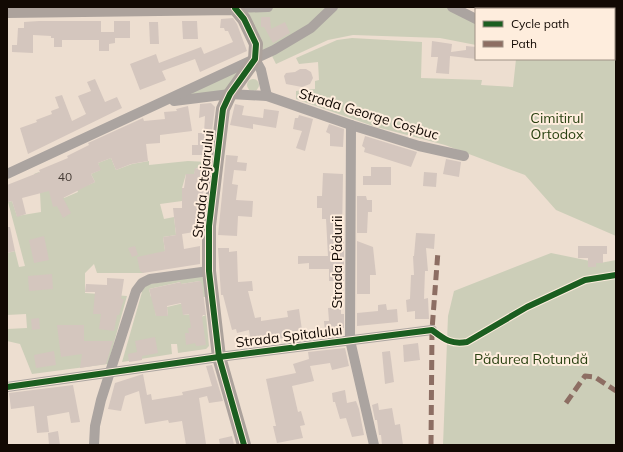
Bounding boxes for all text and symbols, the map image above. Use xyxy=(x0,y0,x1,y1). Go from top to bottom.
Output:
legend xyxy=(475,8,615,60)
text: Cycle path xyxy=(511,16,569,31)
text: Path xyxy=(511,36,537,51)
street label: Strada George Coșbuc xyxy=(297,84,441,144)
park label: Cimitirul Ortodox xyxy=(530,109,584,143)
street label: Strada Stejarului xyxy=(188,129,218,239)
house number: 40 xyxy=(58,169,72,184)
street label: Strada Pădurii xyxy=(328,215,346,309)
street label: Strada Spitalului xyxy=(235,321,343,351)
park label: Pădurea Rotundă xyxy=(474,350,588,368)

